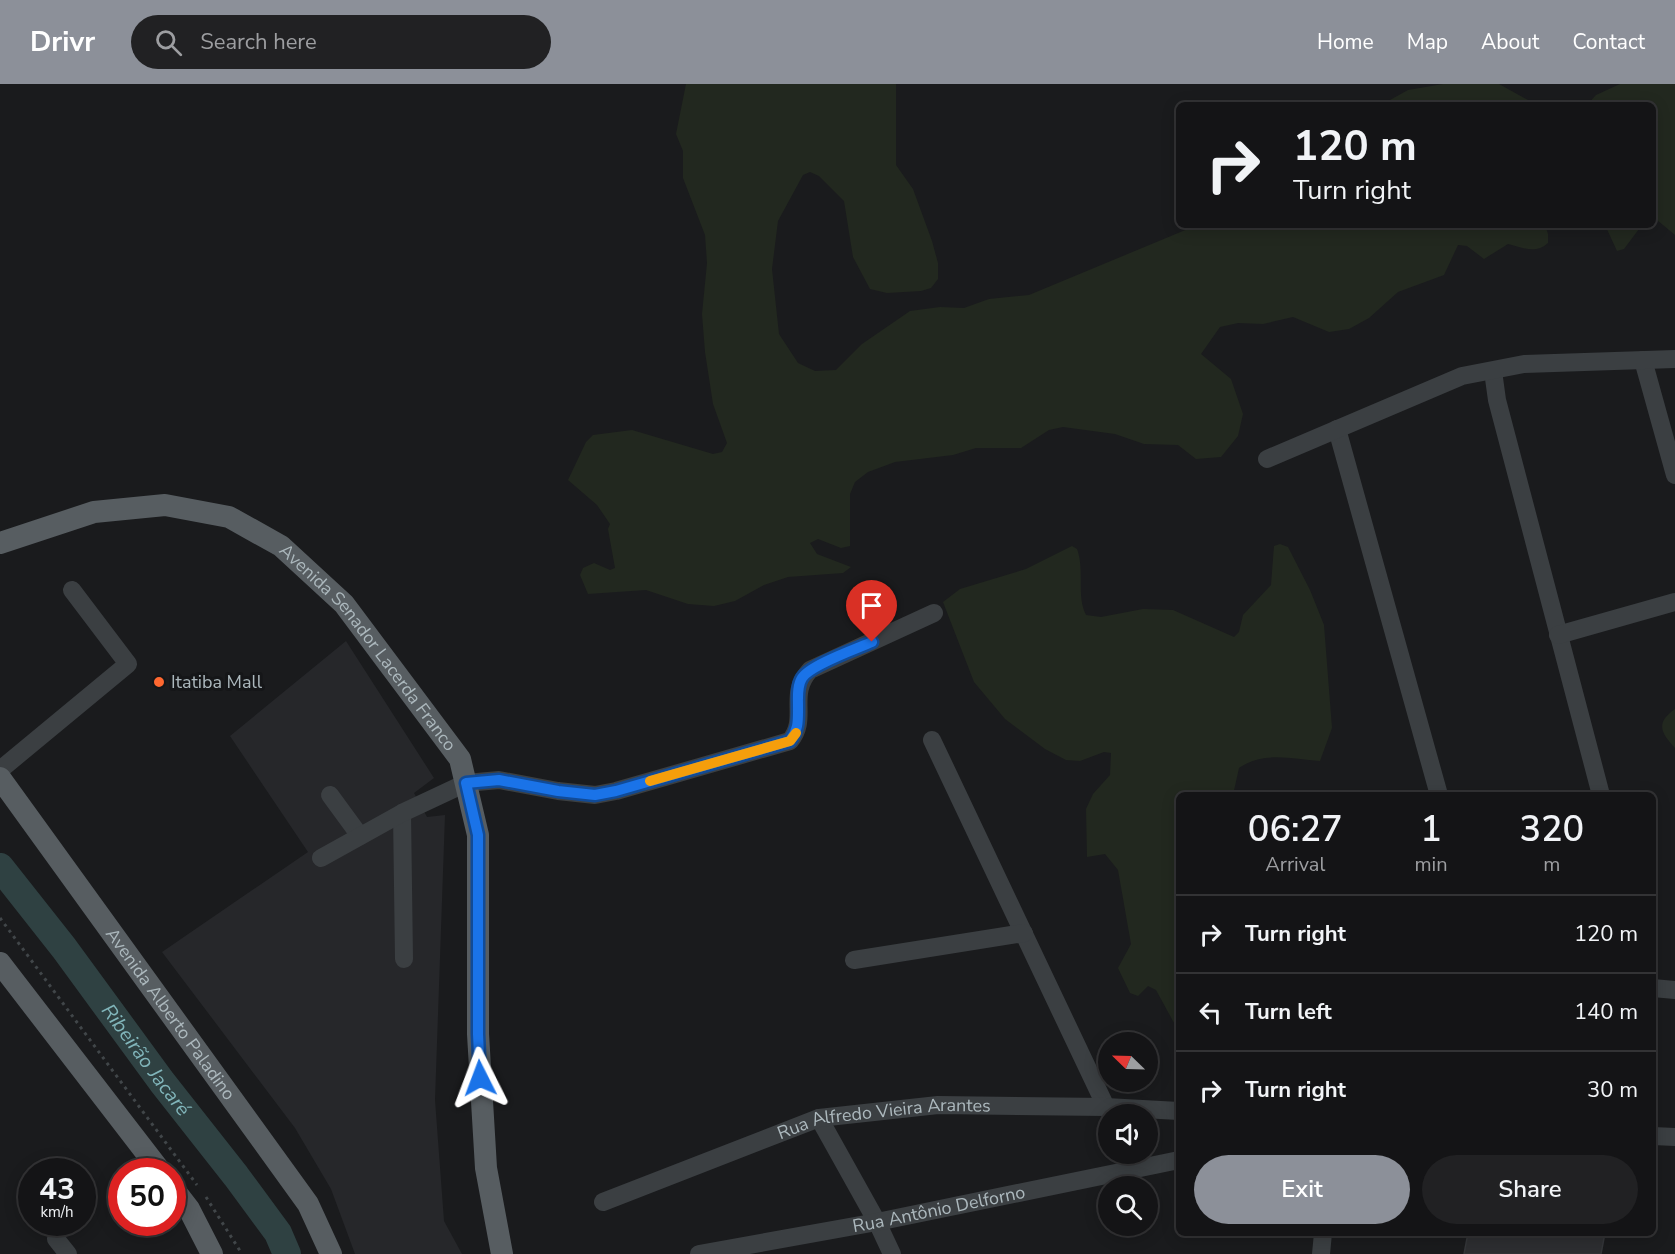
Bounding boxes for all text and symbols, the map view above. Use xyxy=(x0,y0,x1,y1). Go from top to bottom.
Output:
search box xyxy=(131,15,551,69)
text: Drivr xyxy=(30,23,95,61)
icon: search xyxy=(152,26,185,59)
text: Search here xyxy=(200,27,317,57)
text: Home xyxy=(1317,28,1374,56)
text: Map xyxy=(1407,28,1448,56)
text: About xyxy=(1481,28,1539,56)
text: Contact xyxy=(1572,28,1645,56)
text: 120 m xyxy=(1293,118,1417,175)
icon: right xyxy=(1194,126,1272,204)
text: Turn right xyxy=(1293,172,1411,209)
street label: Avenida Senador Lacerda Franco xyxy=(274,538,462,756)
pin xyxy=(846,580,897,642)
icon: arrive xyxy=(855,589,888,622)
place label: Itatiba Mall xyxy=(171,670,263,694)
marker: Itatiba Mall xyxy=(152,675,166,689)
text: 06:27 xyxy=(1248,805,1343,854)
text: 1 xyxy=(1420,805,1442,854)
text: 320 xyxy=(1519,805,1584,854)
text: Arrival xyxy=(1265,851,1325,878)
text: min xyxy=(1415,851,1448,878)
text: m xyxy=(1543,851,1560,878)
icon: right xyxy=(1194,918,1227,951)
text: Turn right xyxy=(1245,919,1346,949)
text: 120 m xyxy=(1574,919,1638,949)
street label: Avenida Alberto Paladino xyxy=(100,923,241,1105)
icon: left xyxy=(1194,996,1227,1029)
text: Turn left xyxy=(1245,997,1332,1027)
text: 140 m xyxy=(1574,997,1638,1027)
water label: Ribeirão Jacaré xyxy=(95,998,197,1122)
north arrow xyxy=(1098,1032,1158,1092)
map controls xyxy=(1098,1032,1158,1236)
position arrow xyxy=(448,1046,512,1110)
icon: right xyxy=(1194,1074,1227,1107)
text: Turn right xyxy=(1245,1075,1346,1105)
text: 30 m xyxy=(1587,1075,1638,1105)
street label: Rua Alfredo Vieira Arantes xyxy=(774,1093,991,1145)
button: sound xyxy=(1098,1104,1158,1164)
button: Exit xyxy=(1194,1155,1410,1224)
button: Share xyxy=(1422,1155,1638,1224)
speed limit sign: 50 xyxy=(108,1158,186,1236)
text: 43 xyxy=(39,1169,75,1210)
button: search xyxy=(1098,1176,1158,1236)
street label: Rua Antônio Delforno xyxy=(851,1180,1027,1238)
text: km/h xyxy=(40,1202,74,1222)

